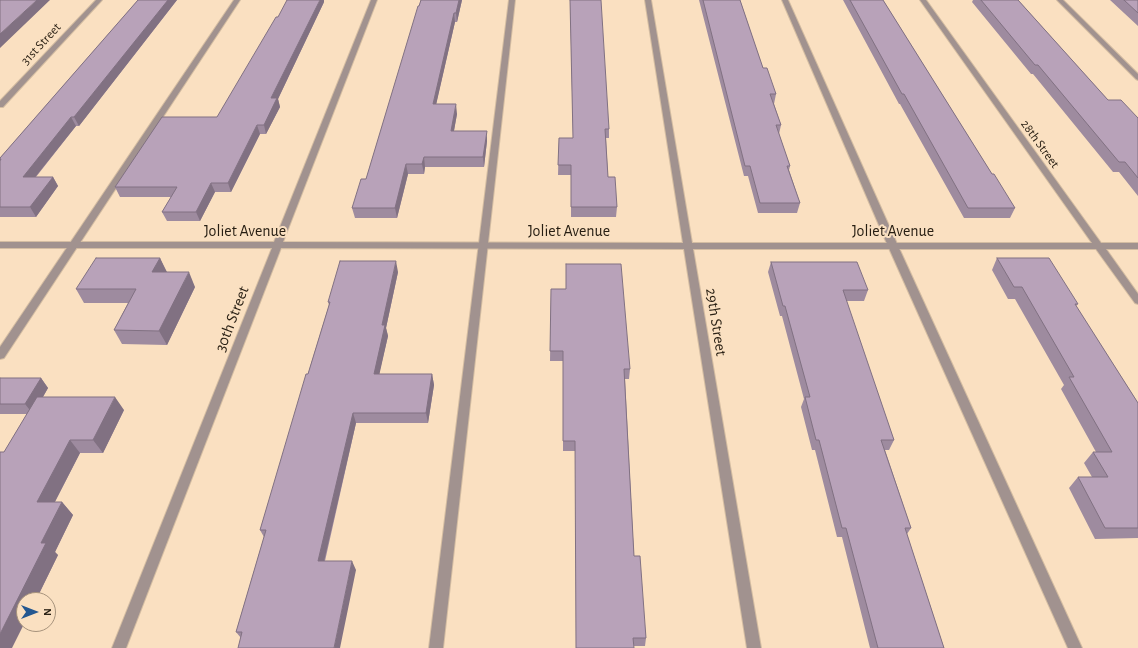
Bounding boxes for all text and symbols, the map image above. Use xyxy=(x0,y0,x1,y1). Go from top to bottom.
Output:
street label: 31st Street xyxy=(18,20,64,68)
street label: 28th Street xyxy=(1017,117,1063,171)
street label: Joliet Avenue xyxy=(204,221,286,241)
street label: Joliet Avenue xyxy=(528,221,610,241)
street label: Joliet Avenue xyxy=(852,221,934,241)
street label: 30th Street xyxy=(211,283,253,355)
street label: 29th Street xyxy=(701,287,731,357)
north arrow xyxy=(16,592,56,632)
text: N xyxy=(42,608,53,616)

